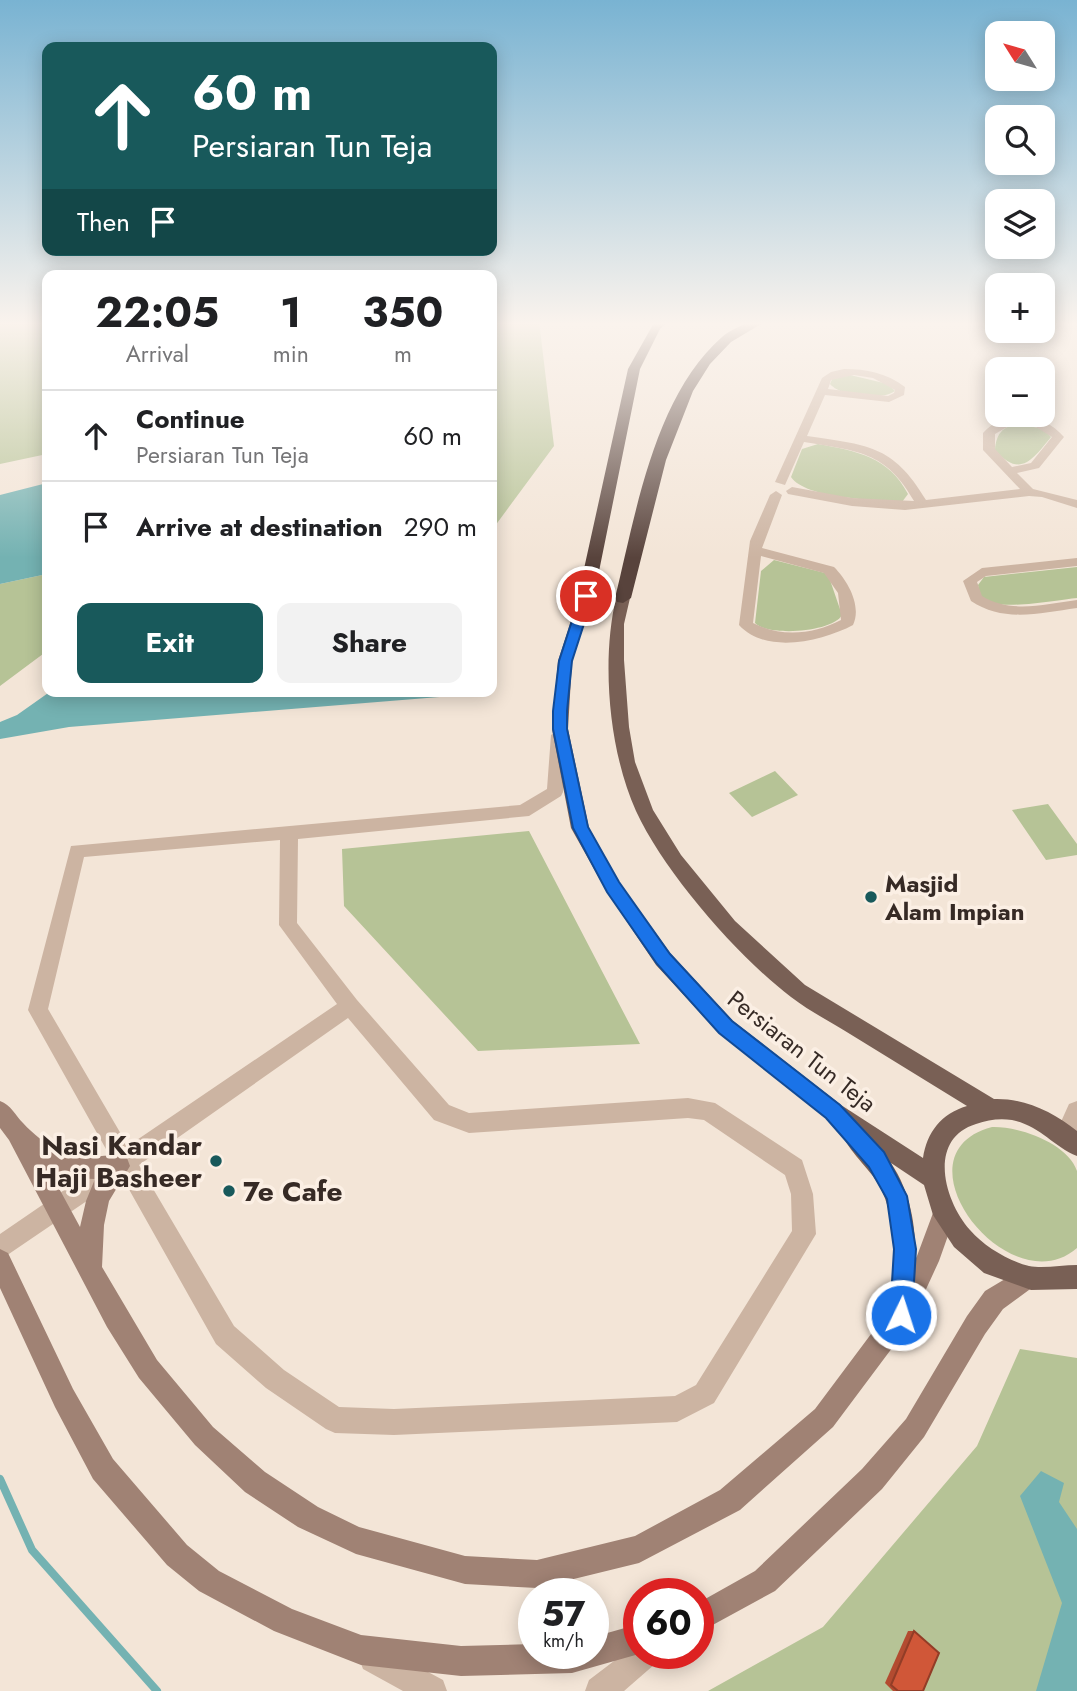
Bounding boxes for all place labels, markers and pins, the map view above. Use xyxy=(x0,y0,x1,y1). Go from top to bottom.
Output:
pin xyxy=(556,566,616,626)
place label: Masjid Alam Impian xyxy=(884,866,1024,929)
marker: Masjid Alam Impian xyxy=(863,889,879,905)
place label: Nasi Kandar Haji Basheer xyxy=(35,1125,202,1198)
marker: Nasi Kandar Haji Basheer xyxy=(208,1153,224,1169)
place label: 7e Cafe xyxy=(243,1171,343,1212)
marker: 7e Cafe xyxy=(221,1183,237,1199)

